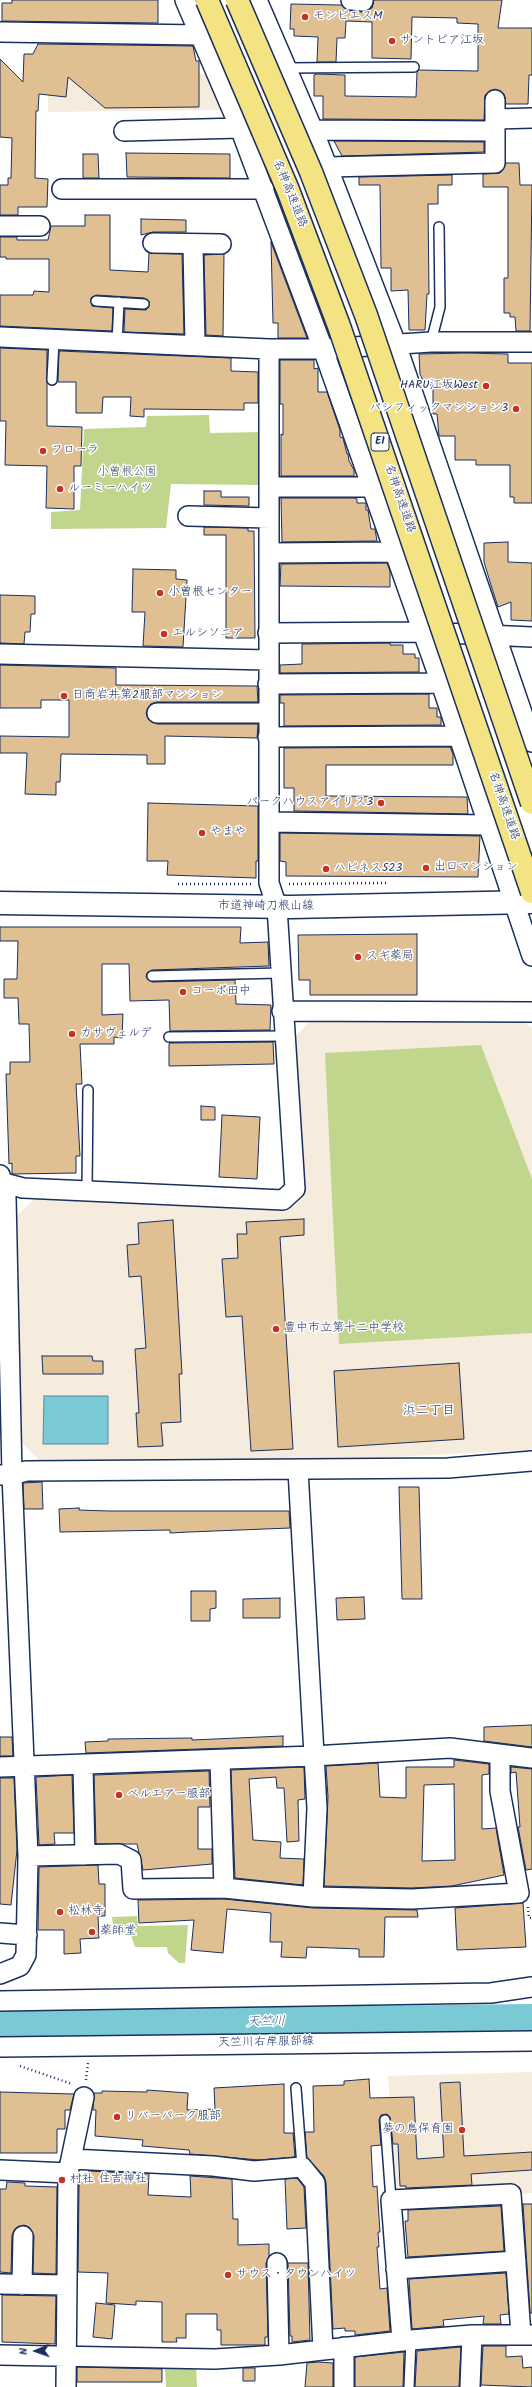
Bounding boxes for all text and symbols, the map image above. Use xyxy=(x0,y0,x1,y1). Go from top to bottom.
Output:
place label: モンピエスM xyxy=(313,10,382,24)
marker: モンピエスM xyxy=(300,12,310,22)
place label: サントピア江坂 xyxy=(400,34,484,48)
marker: サントピア江坂 xyxy=(387,36,397,46)
street label: 名神高速道路 xyxy=(269,158,309,230)
place label: HARU江坂West xyxy=(400,379,478,393)
marker: HARU江坂West xyxy=(481,381,491,391)
place label: パシフィックマンション3 xyxy=(369,402,508,416)
marker: パシフィックマンション3 xyxy=(511,404,521,414)
road number: E1 xyxy=(371,433,389,451)
place label: フローラ xyxy=(51,444,99,458)
marker: フローラ xyxy=(38,446,48,456)
street label: 名神高速道路 xyxy=(380,463,418,535)
park label: 小曽根公園 xyxy=(97,466,157,480)
place label: ルーミーハイツ xyxy=(68,482,152,496)
marker: ルーミーハイツ xyxy=(55,484,65,494)
place label: 小曽根センター xyxy=(168,586,252,600)
marker: 小曽根センター xyxy=(155,588,165,598)
place label: エルシソニア xyxy=(172,627,244,641)
marker: エルシソニア xyxy=(159,629,169,639)
place label: 日商岩井第2服部マンション xyxy=(72,689,223,703)
marker: 日商岩井第2服部マンション xyxy=(59,691,69,701)
street label: 名神高速道路 xyxy=(484,770,522,842)
place label: パークハウスアイリス3 xyxy=(246,796,373,810)
marker: パークハウスアイリス3 xyxy=(376,798,386,808)
place label: やまや xyxy=(210,826,246,840)
marker: やまや xyxy=(197,828,207,838)
place label: 出口マンション xyxy=(434,861,518,875)
place label: ハピネス523 xyxy=(334,862,402,876)
marker: 出口マンション xyxy=(421,863,431,873)
marker: ハピネス523 xyxy=(321,864,331,874)
street label: 市道神崎刀根山線 xyxy=(218,900,314,914)
place label: スギ薬局 xyxy=(366,950,414,964)
marker: スギ薬局 xyxy=(353,952,363,962)
place label: コーポ田中 xyxy=(191,985,251,999)
marker: コーポ田中 xyxy=(178,987,188,997)
place label: カサヴェルデ xyxy=(80,1027,152,1041)
marker: カサヴェルデ xyxy=(67,1029,77,1039)
place label: 豊中市立第十二中学校 xyxy=(284,1322,404,1336)
marker: 豊中市立第十二中学校 xyxy=(271,1324,281,1334)
district label: 浜二丁目 xyxy=(403,1404,455,1420)
place label: ベルエアー服部 xyxy=(127,1788,211,1802)
marker: ベルエアー服部 xyxy=(114,1790,124,1800)
place label: 松林寺 xyxy=(68,1905,104,1919)
marker: 松林寺 xyxy=(55,1907,65,1917)
place label: 薬師堂 xyxy=(100,1925,136,1939)
marker: 薬師堂 xyxy=(87,1927,97,1937)
water label: 天竺川 xyxy=(246,2015,286,2031)
street label: 天竺川右岸服部線 xyxy=(218,2035,314,2051)
place label: リバーパーク服部 xyxy=(125,2110,221,2124)
marker: リバーパーク服部 xyxy=(112,2112,122,2122)
place label: 夢の鳥保育園 xyxy=(382,2123,454,2137)
marker: 夢の鳥保育園 xyxy=(457,2125,467,2135)
place label: 村社 住吉神社 xyxy=(70,2173,147,2187)
marker: 村社 住吉神社 xyxy=(57,2175,67,2185)
place label: サウス・タウンハイツ xyxy=(236,2268,356,2282)
marker: サウス・タウンハイツ xyxy=(223,2270,233,2280)
north arrow xyxy=(16,2331,56,2371)
text: N xyxy=(15,2348,33,2355)

